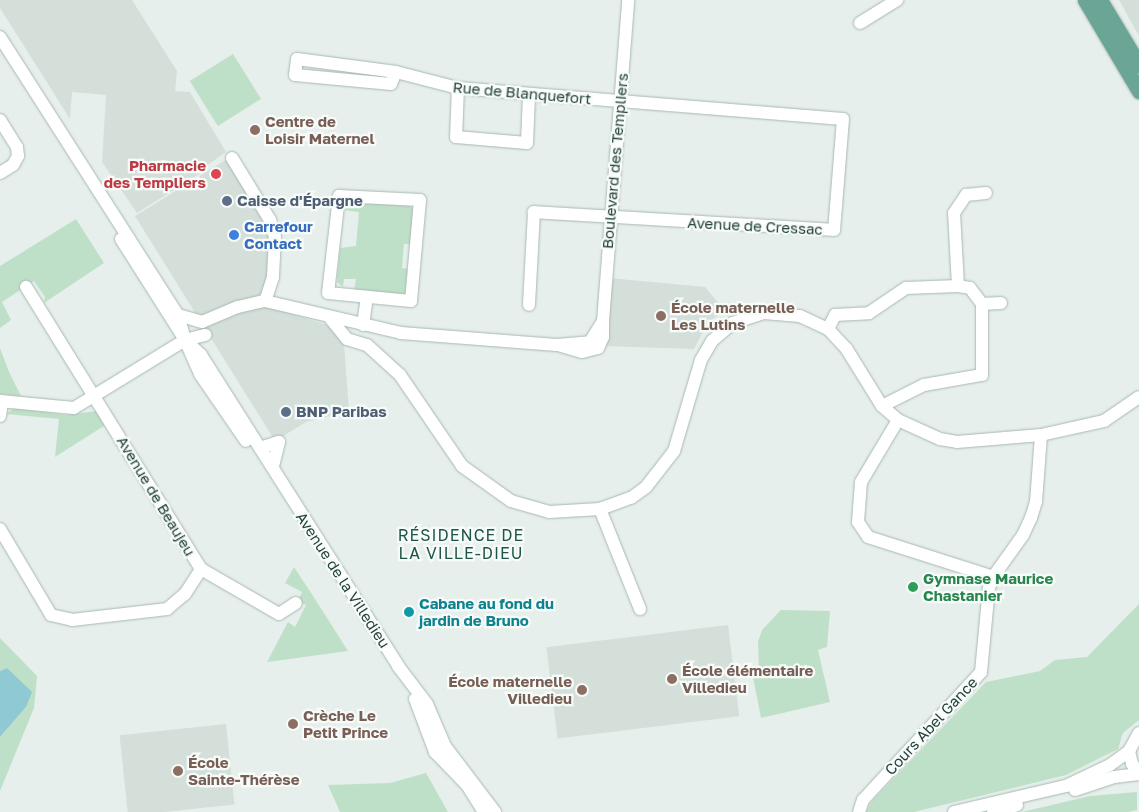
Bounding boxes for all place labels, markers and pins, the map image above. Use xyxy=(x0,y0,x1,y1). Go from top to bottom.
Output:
place label: Centre de Loisir Maternel xyxy=(265,112,374,147)
marker: Centre de Loisir Maternel xyxy=(249,124,261,136)
place label: Pharmacie des Templiers xyxy=(104,156,206,191)
marker: Pharmacie des Templiers xyxy=(210,168,222,180)
place label: Caisse d'Épargne xyxy=(237,192,363,210)
marker: Caisse d'Épargne xyxy=(221,195,233,207)
place label: Carrefour Contact xyxy=(244,217,313,252)
marker: Carrefour Contact xyxy=(228,229,240,241)
place label: École maternelle Les Lutins xyxy=(671,298,795,333)
marker: École maternelle Les Lutins xyxy=(655,310,667,322)
place label: BNP Paribas xyxy=(296,403,387,421)
marker: BNP Paribas xyxy=(280,406,292,418)
place label: Gymnase Maurice Chastanier xyxy=(923,569,1053,604)
marker: Gymnase Maurice Chastanier xyxy=(907,581,919,593)
place label: Cabane au fond du jardin de Bruno xyxy=(419,594,554,629)
marker: Cabane au fond du jardin de Bruno xyxy=(403,606,415,618)
place label: École élémentaire Villedieu xyxy=(682,661,813,696)
place label: École maternelle Villedieu xyxy=(448,672,572,707)
marker: École élémentaire Villedieu xyxy=(666,673,678,685)
marker: École maternelle Villedieu xyxy=(576,684,588,696)
place label: Crèche Le Petit Prince xyxy=(303,706,388,741)
marker: Crèche Le Petit Prince xyxy=(287,718,299,730)
place label: École Sainte-Thérèse xyxy=(188,753,299,788)
marker: École Sainte-Thérèse xyxy=(172,765,184,777)

